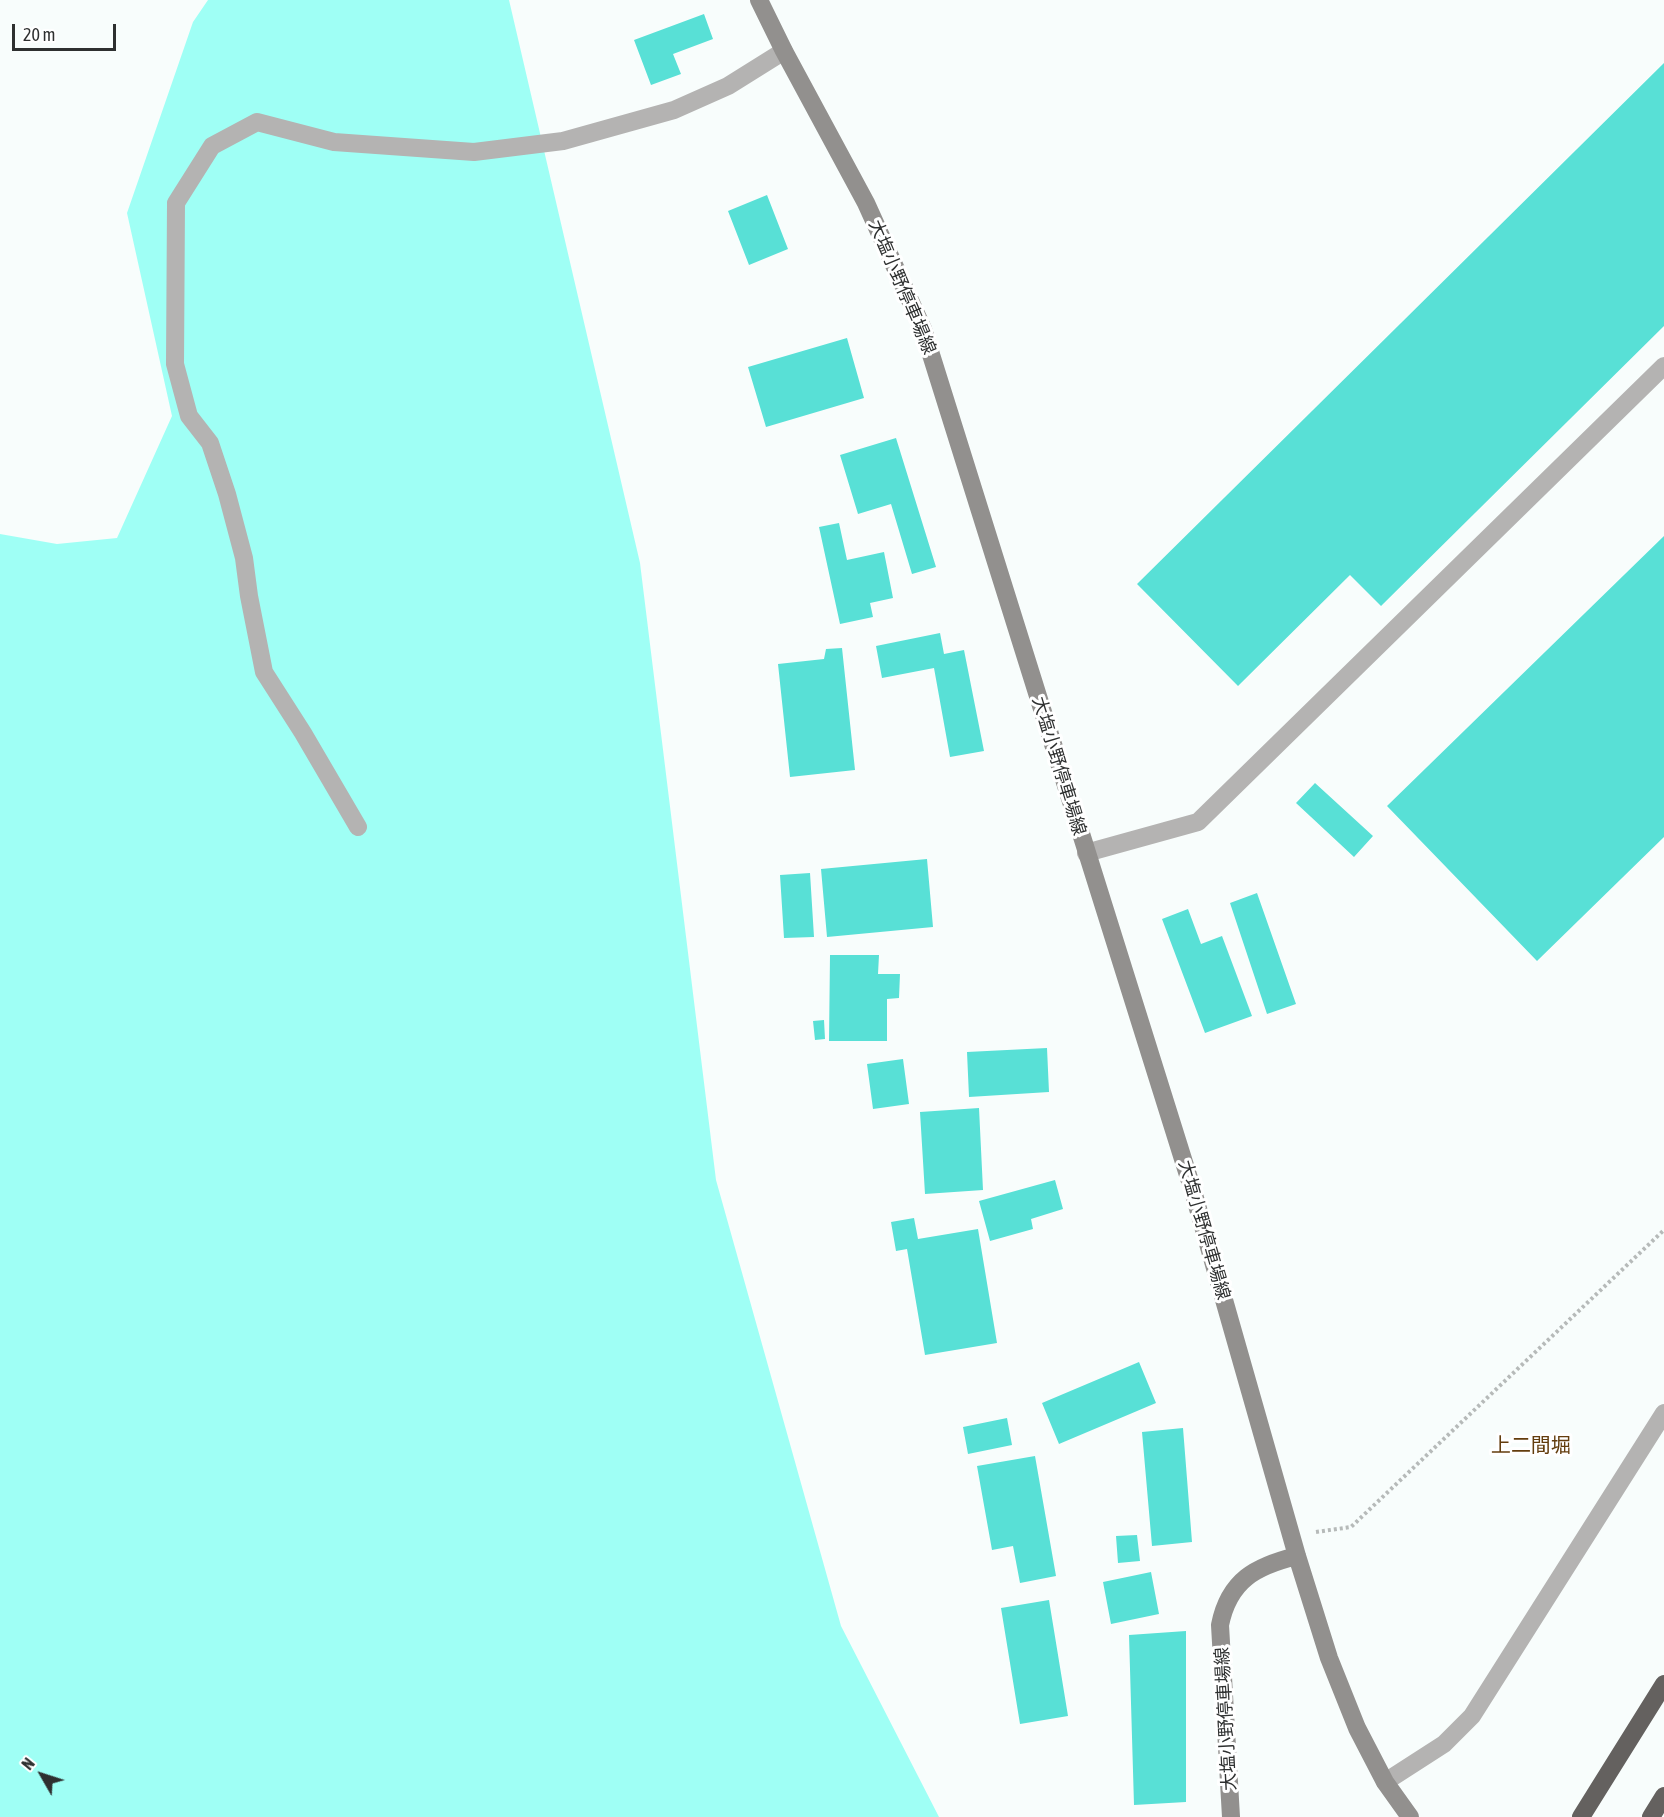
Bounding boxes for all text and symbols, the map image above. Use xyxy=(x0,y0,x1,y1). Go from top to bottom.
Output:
scale bar xyxy=(15,12,118,50)
text: 20 m xyxy=(23,24,55,45)
street label: 大塩小野停車場線 xyxy=(864,217,940,357)
street label: 大塩小野停車場線 xyxy=(1028,694,1090,838)
street label: 大塩小野停車場線 xyxy=(1174,1158,1234,1302)
district label: 上二間堀 xyxy=(1491,1434,1571,1458)
street label: 大塩小野停車場線 xyxy=(1211,1647,1241,1791)
north arrow xyxy=(12,1745,72,1805)
text: N xyxy=(18,1754,38,1773)

